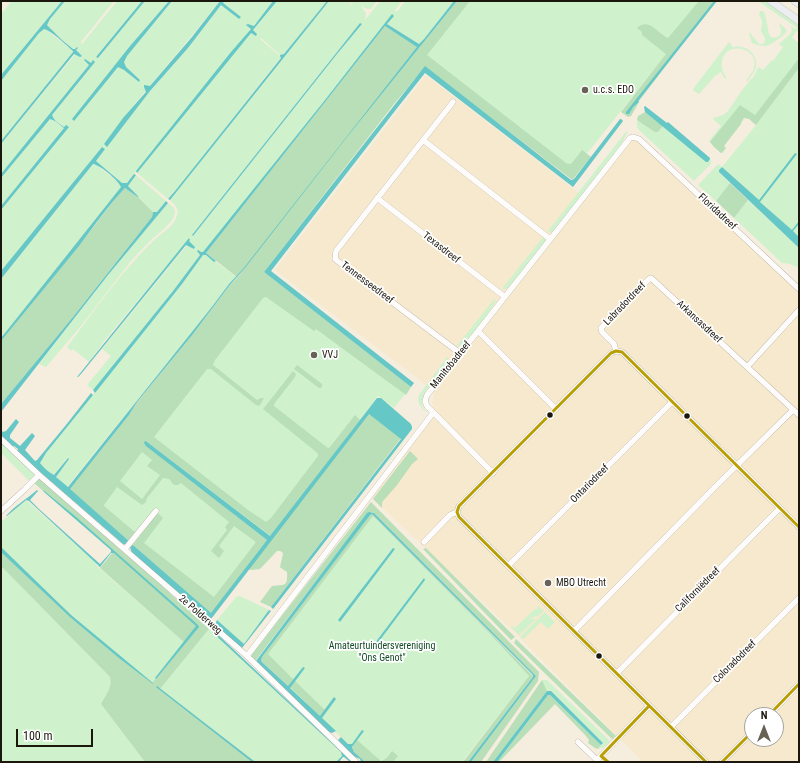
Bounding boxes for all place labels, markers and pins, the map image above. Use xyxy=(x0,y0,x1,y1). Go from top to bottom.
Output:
place label: u.c.s. EDO xyxy=(593,84,634,96)
marker: u.c.s. EDO xyxy=(580,85,590,95)
place label: VVJ xyxy=(322,349,338,361)
marker: VVJ xyxy=(309,350,319,360)
unlabelled marker xyxy=(545,410,555,420)
unlabelled marker xyxy=(682,411,692,421)
place label: MBO Utrecht xyxy=(556,577,606,589)
marker: MBO Utrecht xyxy=(543,578,553,588)
unlabelled marker xyxy=(594,651,604,661)

